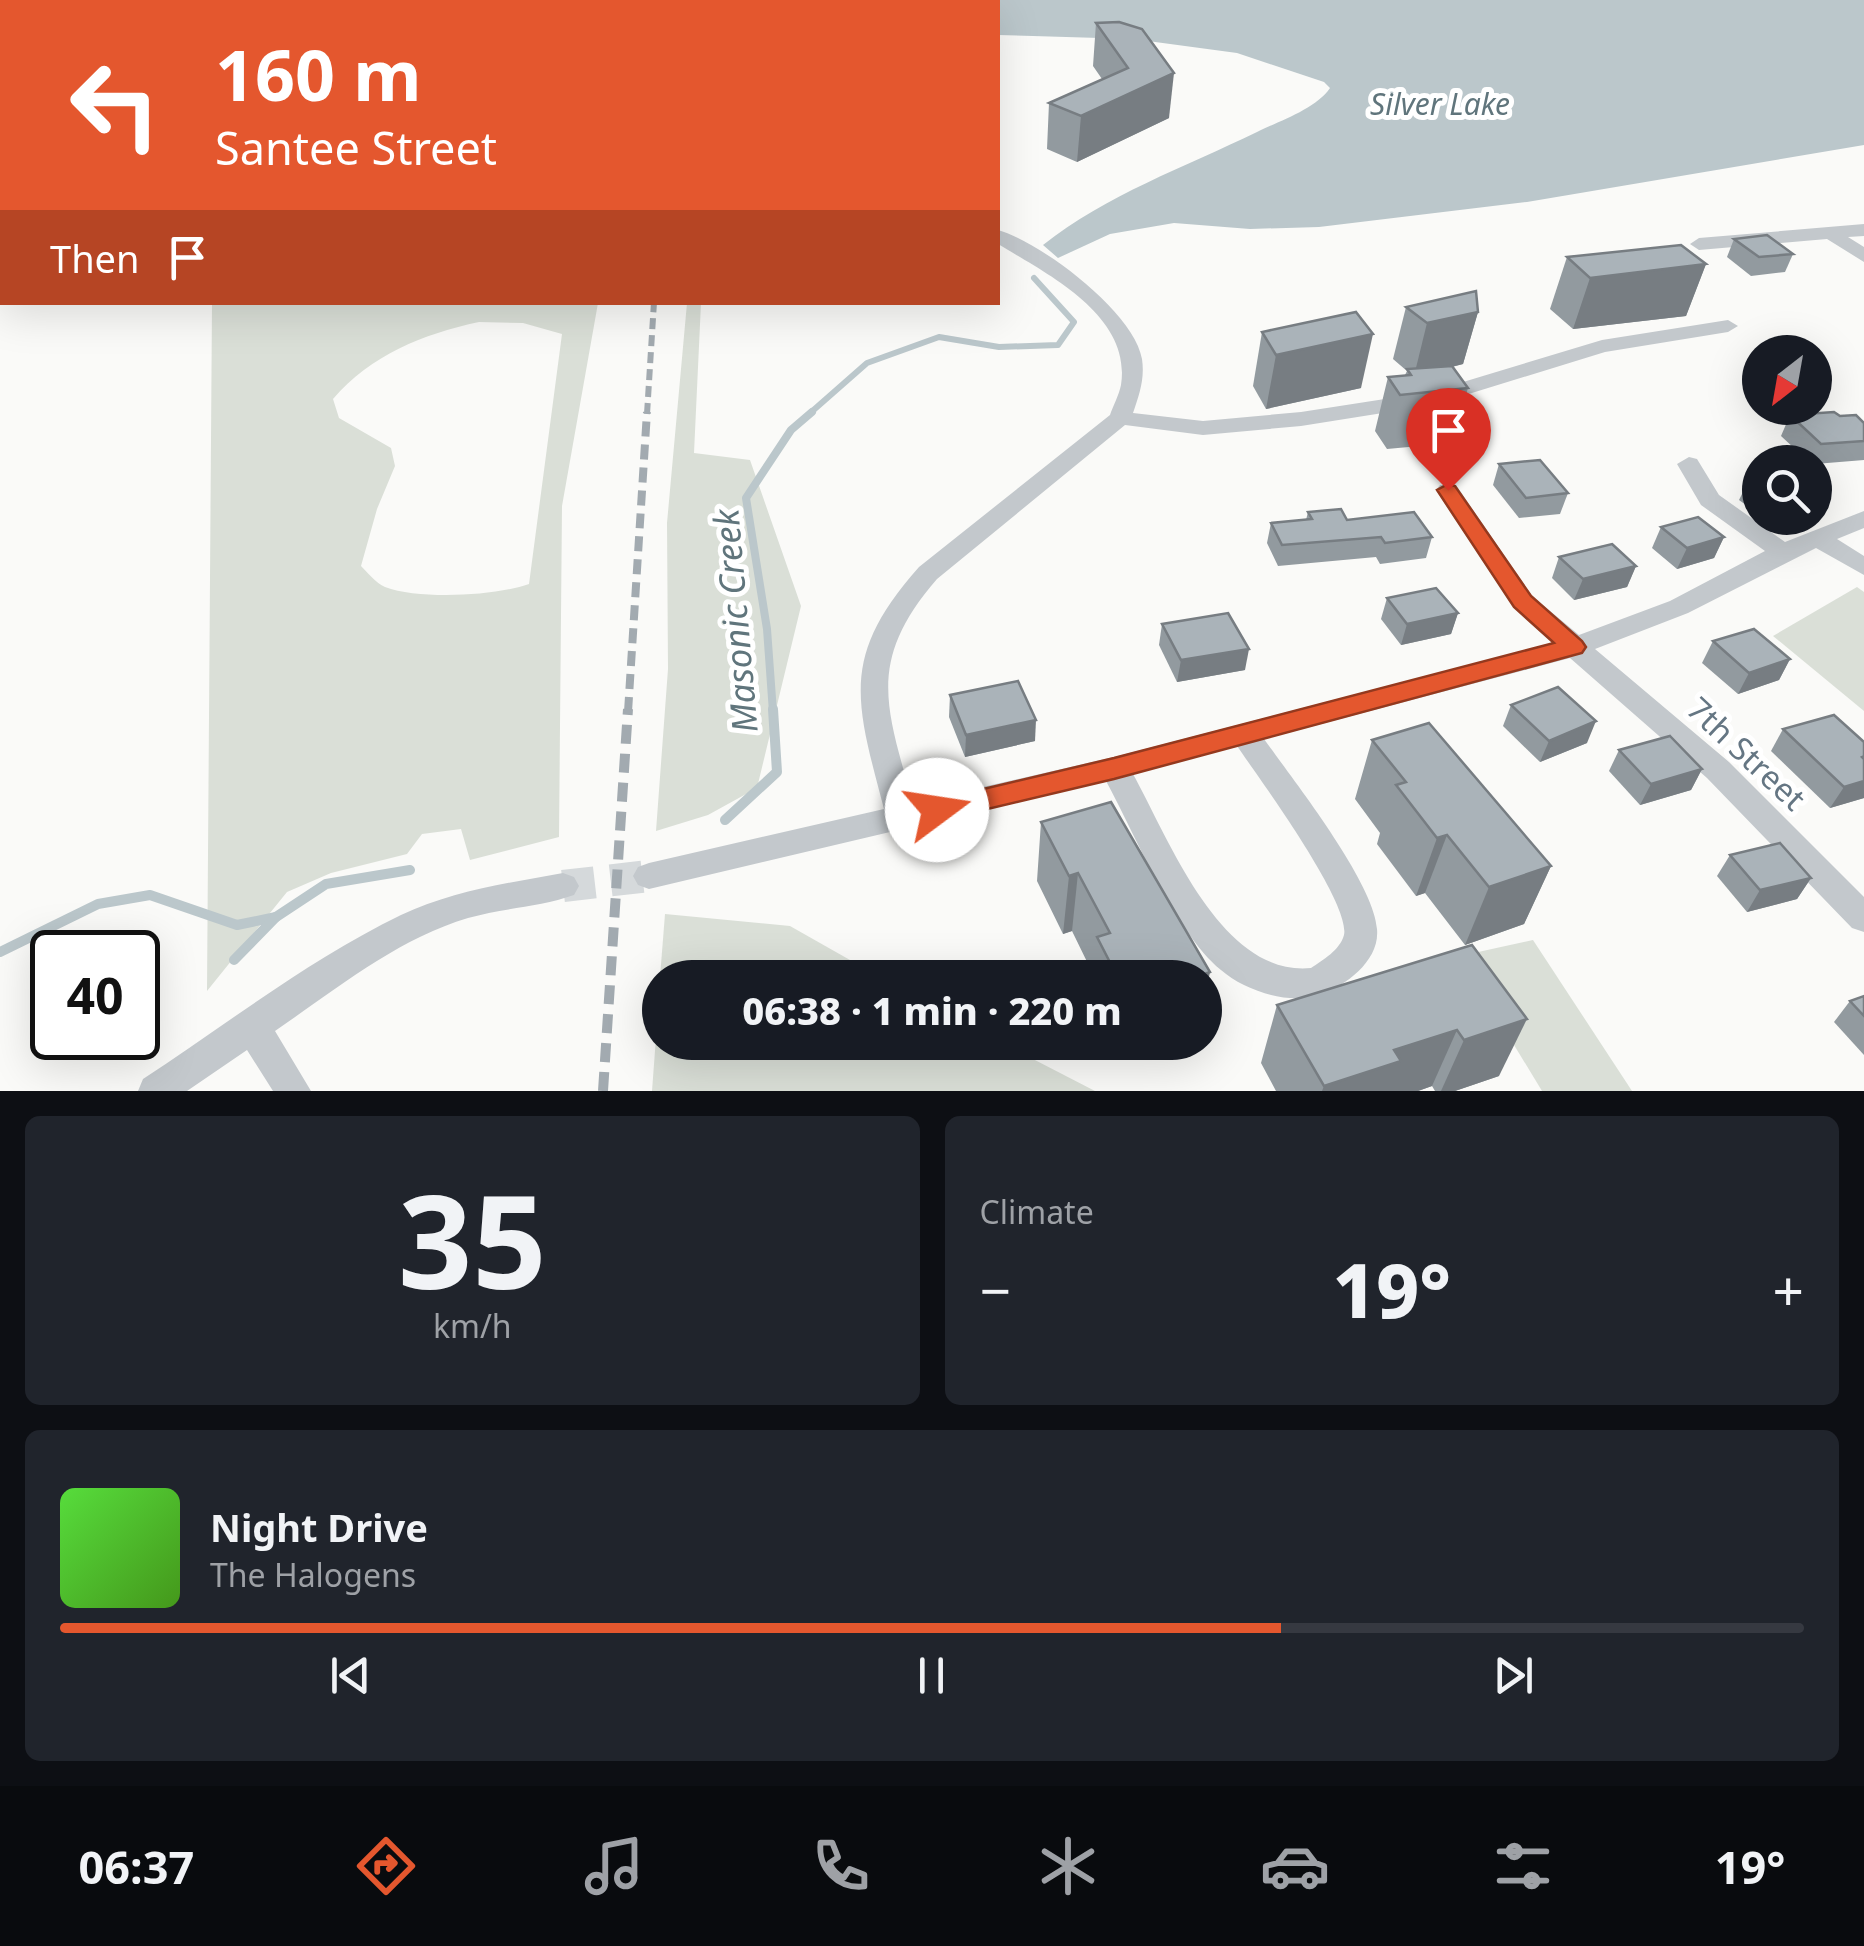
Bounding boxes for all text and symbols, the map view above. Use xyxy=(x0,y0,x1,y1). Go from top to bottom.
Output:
text: 160 m xyxy=(215,26,422,122)
icon: left xyxy=(50,40,180,170)
water label: Silver Lake xyxy=(1370,83,1510,124)
text: Santee Street xyxy=(215,117,497,178)
icon: arrive xyxy=(160,230,215,285)
text: Then xyxy=(50,232,140,284)
north arrow xyxy=(1742,335,1832,425)
map controls xyxy=(1742,335,1832,535)
pin xyxy=(1406,388,1491,491)
icon: arrive xyxy=(1421,403,1476,458)
button: search xyxy=(1742,445,1832,535)
water label: Masonic Creek xyxy=(701,506,768,735)
street label: 7th Street xyxy=(1678,687,1816,819)
position arrow xyxy=(885,758,989,862)
speed limit sign: 40 xyxy=(30,930,160,1060)
text: 06:38 · 1 min · 220 m xyxy=(742,984,1122,1036)
text: 35 xyxy=(398,1150,547,1327)
text: Climate xyxy=(980,1190,1094,1233)
text: 19° xyxy=(1333,1238,1451,1340)
text: − xyxy=(980,1252,1011,1327)
text: + xyxy=(1773,1252,1804,1327)
text: km/h xyxy=(433,1304,512,1347)
text: Night Drive xyxy=(210,1501,428,1553)
text: The Halogens xyxy=(210,1553,416,1596)
icon: previous xyxy=(323,1648,378,1703)
icon: pause xyxy=(904,1648,959,1703)
icon: next xyxy=(1486,1648,1541,1703)
icon: directions xyxy=(351,1831,421,1901)
icon: music xyxy=(579,1831,649,1901)
icon: phone xyxy=(806,1831,876,1901)
icon: climate xyxy=(1033,1831,1103,1901)
icon: car xyxy=(1260,1831,1330,1901)
icon: filters xyxy=(1488,1831,1558,1901)
text: 06:37 xyxy=(79,1836,194,1897)
text: 19° xyxy=(1715,1836,1785,1897)

